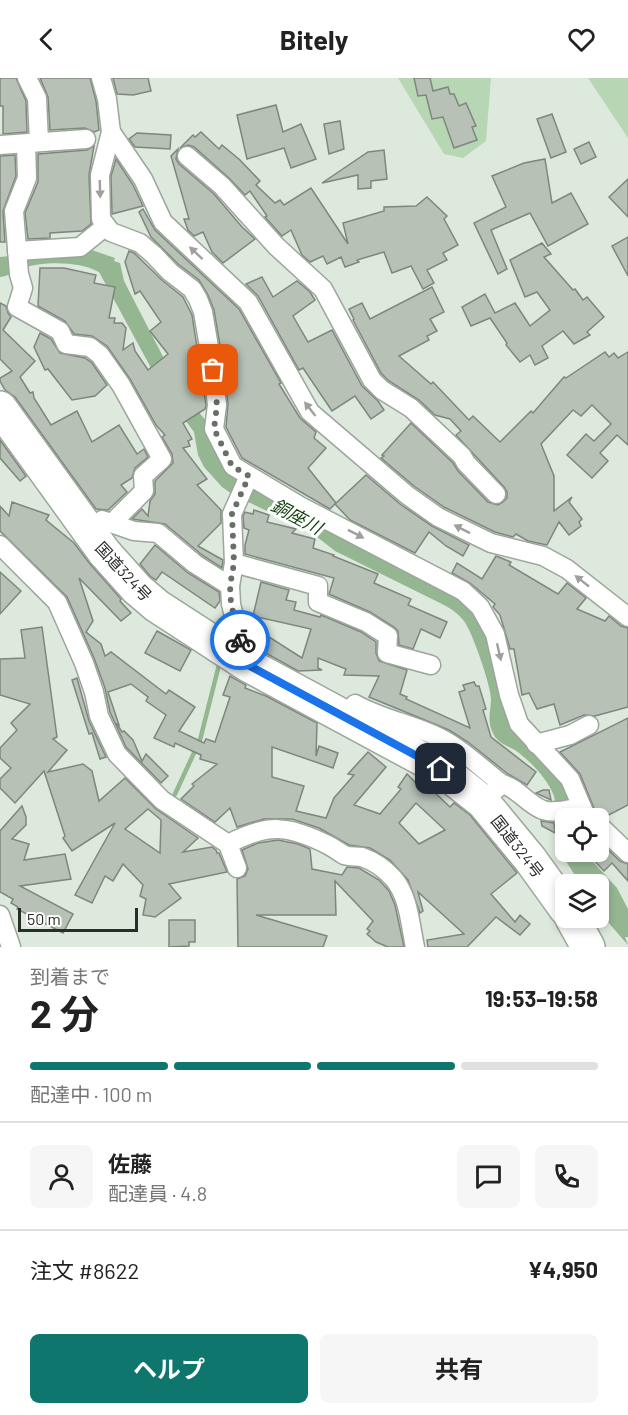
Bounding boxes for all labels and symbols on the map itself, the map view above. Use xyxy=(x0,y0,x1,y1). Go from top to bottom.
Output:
one-way arrow xyxy=(96,179,105,198)
one-way arrow xyxy=(189,247,204,260)
pin xyxy=(187,344,238,395)
one-way arrow xyxy=(303,401,316,417)
water label: 銅座川 xyxy=(268,494,328,539)
one-way arrow xyxy=(453,525,470,534)
one-way arrow xyxy=(347,529,364,538)
street label: 国道324号 xyxy=(92,538,156,604)
one-way arrow xyxy=(574,574,590,587)
courier xyxy=(210,610,270,670)
one-way arrow xyxy=(495,643,505,662)
pin xyxy=(415,743,466,794)
street label: 国道324号 xyxy=(488,811,548,881)
scale bar xyxy=(18,905,138,932)

